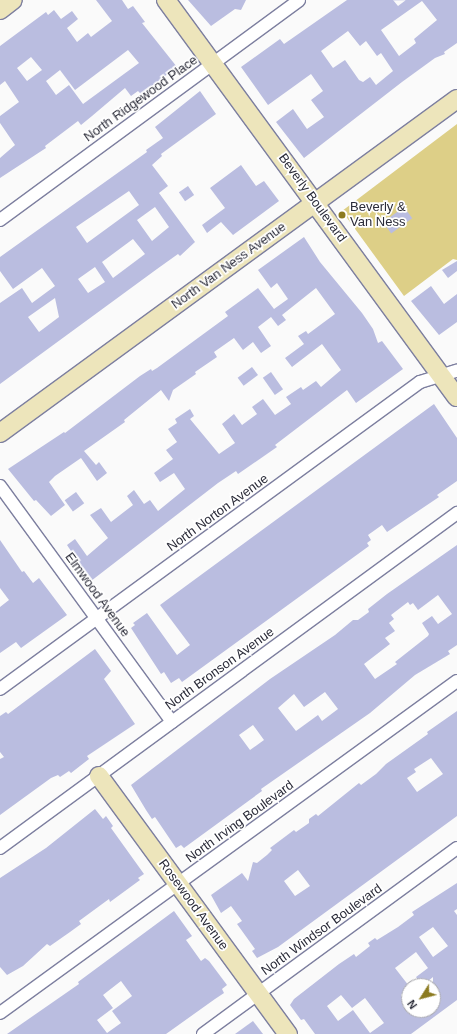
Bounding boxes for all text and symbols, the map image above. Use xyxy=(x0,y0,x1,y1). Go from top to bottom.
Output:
street label: North Ridgewood Place xyxy=(81,53,201,145)
street label: Beverly Boulevard xyxy=(275,151,349,245)
place label: Beverly & Van Ness xyxy=(350,200,406,231)
marker: Beverly & Van Ness xyxy=(337,210,347,220)
street label: North Van Ness Avenue xyxy=(168,219,290,313)
street label: North Norton Avenue xyxy=(164,471,272,555)
street label: Elmwood Avenue xyxy=(61,550,133,640)
street label: North Bronson Avenue xyxy=(162,624,278,714)
street label: North Irving Boulevard xyxy=(183,778,297,866)
street label: Rosewood Avenue xyxy=(155,856,231,954)
street label: North Windsor Boulevard xyxy=(259,881,385,979)
north arrow xyxy=(401,978,441,1018)
text: N xyxy=(405,998,419,1011)

